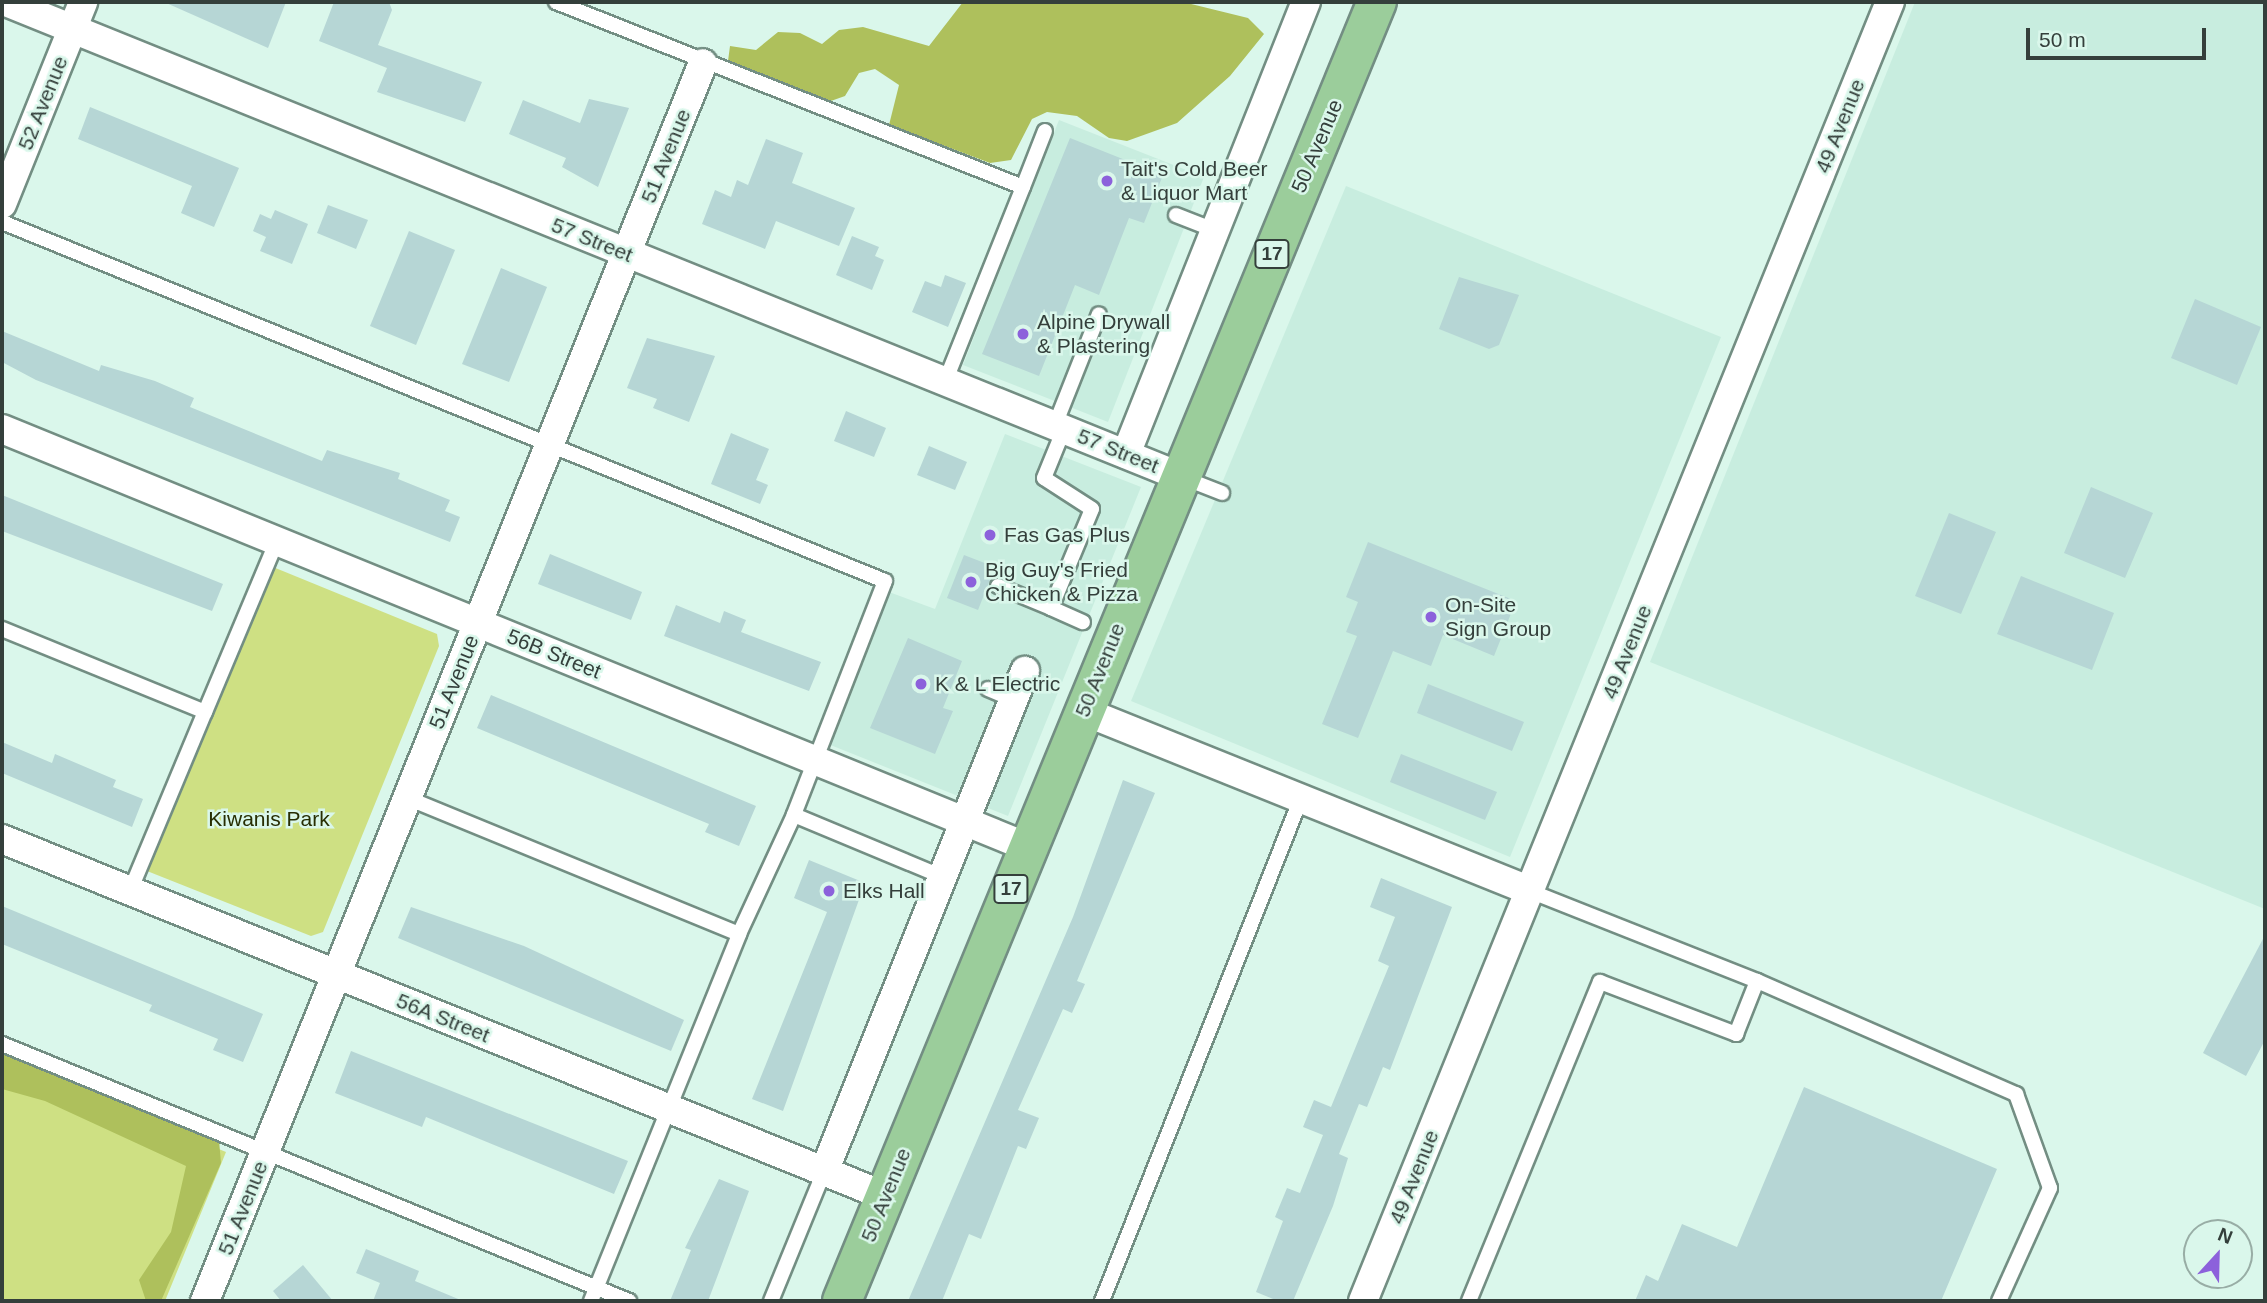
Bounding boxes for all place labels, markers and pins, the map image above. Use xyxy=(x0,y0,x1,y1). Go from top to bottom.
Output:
place label: Tait's Cold Beer & Liquor Mart xyxy=(1121,156,1267,206)
marker: Tait's Cold Beer & Liquor Mart xyxy=(1099,173,1115,189)
place label: Alpine Drywall & Plastering xyxy=(1037,309,1170,359)
marker: Alpine Drywall & Plastering xyxy=(1015,326,1031,342)
place label: Fas Gas Plus xyxy=(1004,522,1130,548)
marker: Fas Gas Plus xyxy=(982,527,998,543)
place label: Big Guy's Fried Chicken & Pizza xyxy=(985,557,1138,607)
marker: Big Guy's Fried Chicken & Pizza xyxy=(963,574,979,590)
place label: On-Site Sign Group xyxy=(1445,592,1551,642)
marker: On-Site Sign Group xyxy=(1423,609,1439,625)
place label: K & L Electric xyxy=(935,671,1061,697)
marker: K & L Electric xyxy=(913,676,929,692)
place label: Elks Hall xyxy=(843,878,925,904)
marker: Elks Hall xyxy=(821,883,837,899)

